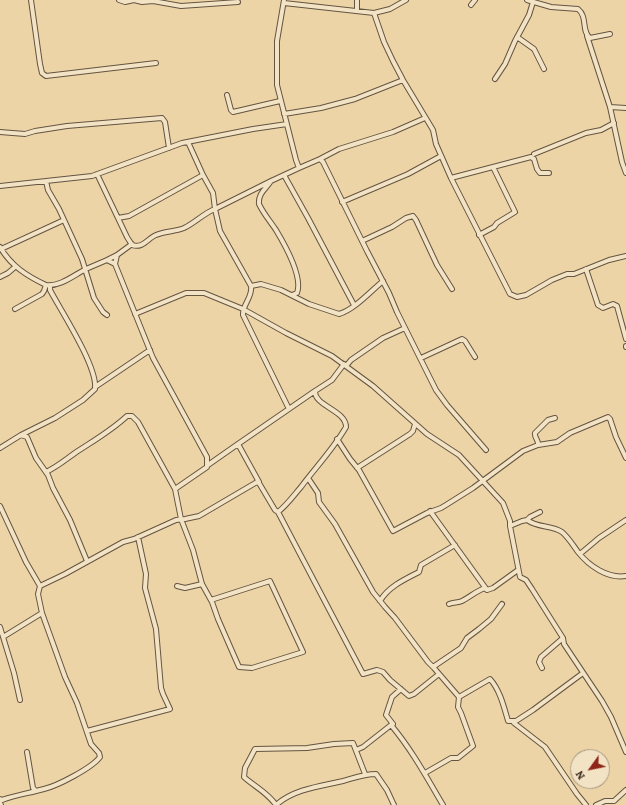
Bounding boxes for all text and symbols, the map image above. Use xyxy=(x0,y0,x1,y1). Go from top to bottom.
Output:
north arrow xyxy=(570,749,610,789)
text: N xyxy=(572,768,589,783)

